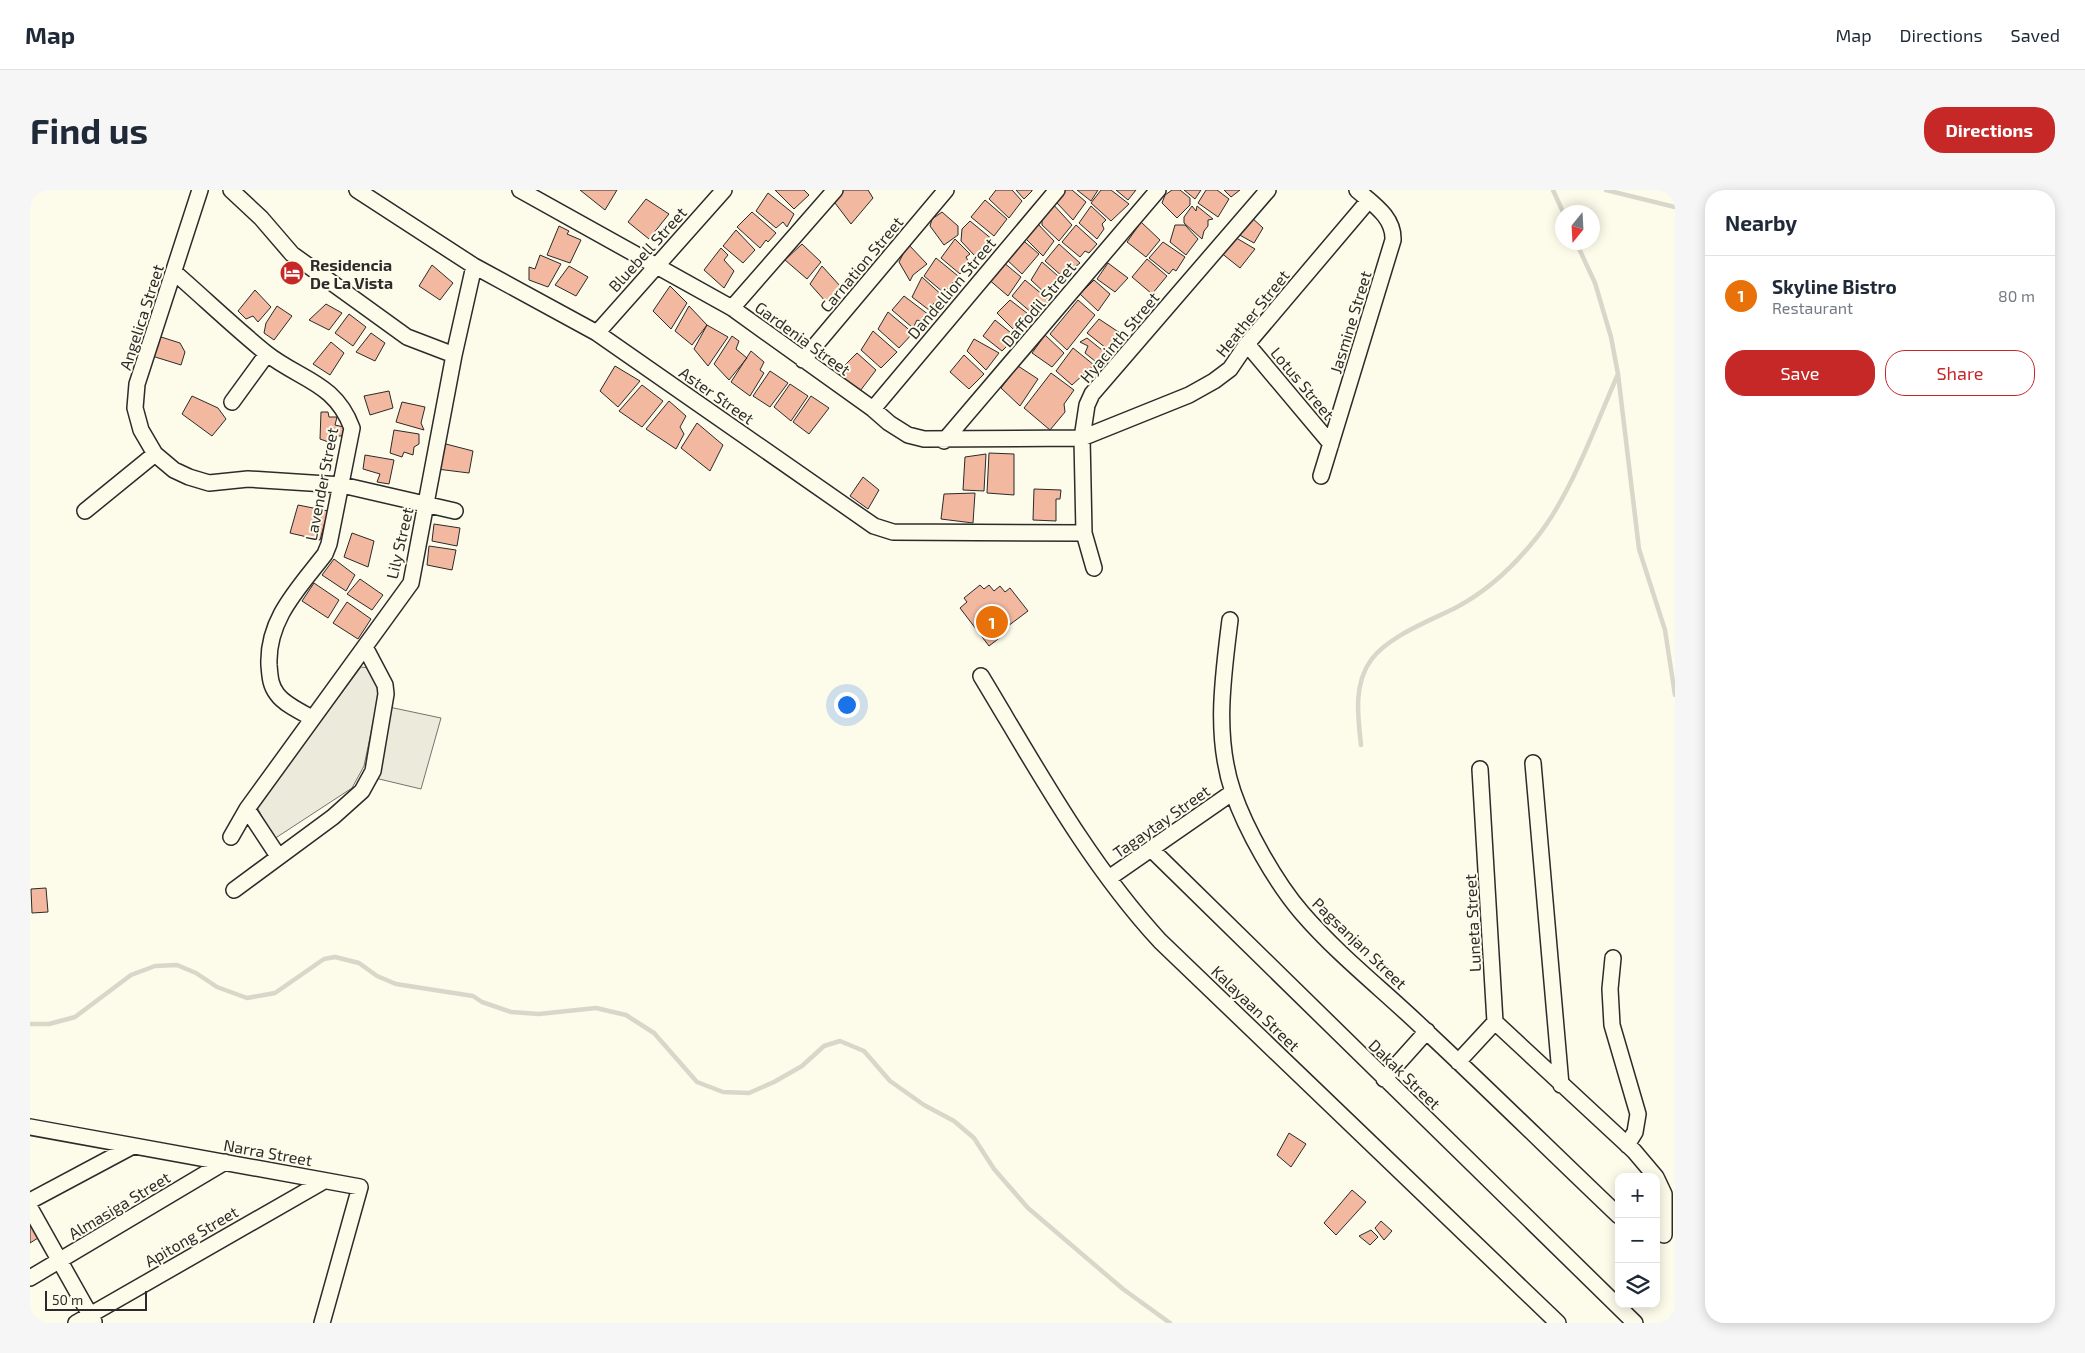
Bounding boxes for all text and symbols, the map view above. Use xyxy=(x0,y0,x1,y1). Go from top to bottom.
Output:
text: Map xyxy=(25,20,75,49)
text: Map xyxy=(1835,24,1872,46)
text: Directions xyxy=(1900,24,1983,46)
text: Saved xyxy=(2011,24,2060,46)
button: Directions xyxy=(1924,107,2055,153)
text: Find us xyxy=(30,109,148,151)
street label: Bluebell Street xyxy=(604,203,690,295)
north arrow xyxy=(1555,205,1600,250)
text: Nearby xyxy=(1725,210,1797,235)
street label: Carnation Street xyxy=(816,212,906,316)
street label: Dandellion Street xyxy=(903,233,999,343)
place label: Residencia De La Vista xyxy=(310,255,393,292)
street label: Daffodil Street xyxy=(997,258,1079,350)
hotel icon: Residencia De La Vista xyxy=(279,260,305,286)
street label: Angelica Street xyxy=(115,262,167,372)
street label: Heather Street xyxy=(1211,266,1293,360)
street label: Jasmine Street xyxy=(1325,268,1375,376)
text: Skyline Bistro xyxy=(1772,275,1897,298)
text: 1 xyxy=(1738,286,1744,305)
text: 80 m xyxy=(1998,286,2035,305)
street label: Hyacinth Street xyxy=(1076,288,1162,386)
street label: Gardenia Street xyxy=(752,297,854,379)
text: Restaurant xyxy=(1772,298,1853,317)
street label: Lotus Street xyxy=(1267,343,1339,423)
button: Save xyxy=(1725,350,1875,396)
button: Share xyxy=(1885,350,2035,396)
street label: Aster Street xyxy=(676,362,758,428)
street label: Lavender Street xyxy=(301,426,341,542)
street label: Lily Street xyxy=(382,505,416,581)
pin: 1 xyxy=(976,603,1008,641)
your location xyxy=(834,692,860,718)
street label: Tagaytay Street xyxy=(1109,781,1213,861)
street label: Luneta Street xyxy=(1460,873,1484,973)
street label: Pagsanjan Street xyxy=(1308,893,1411,993)
street label: Kalayaan Street xyxy=(1208,961,1304,1055)
street label: Dakak Street xyxy=(1365,1035,1445,1113)
street label: Narra Street xyxy=(222,1135,314,1169)
street label: Almasiga Street xyxy=(65,1167,173,1243)
map controls xyxy=(1615,1173,1660,1308)
button: + xyxy=(1615,1173,1660,1218)
street label: Apitong Street xyxy=(141,1202,241,1270)
button: − xyxy=(1615,1218,1660,1263)
button: layers xyxy=(1615,1263,1660,1308)
scale bar xyxy=(45,1288,148,1311)
text: 50 m xyxy=(52,1291,83,1308)

